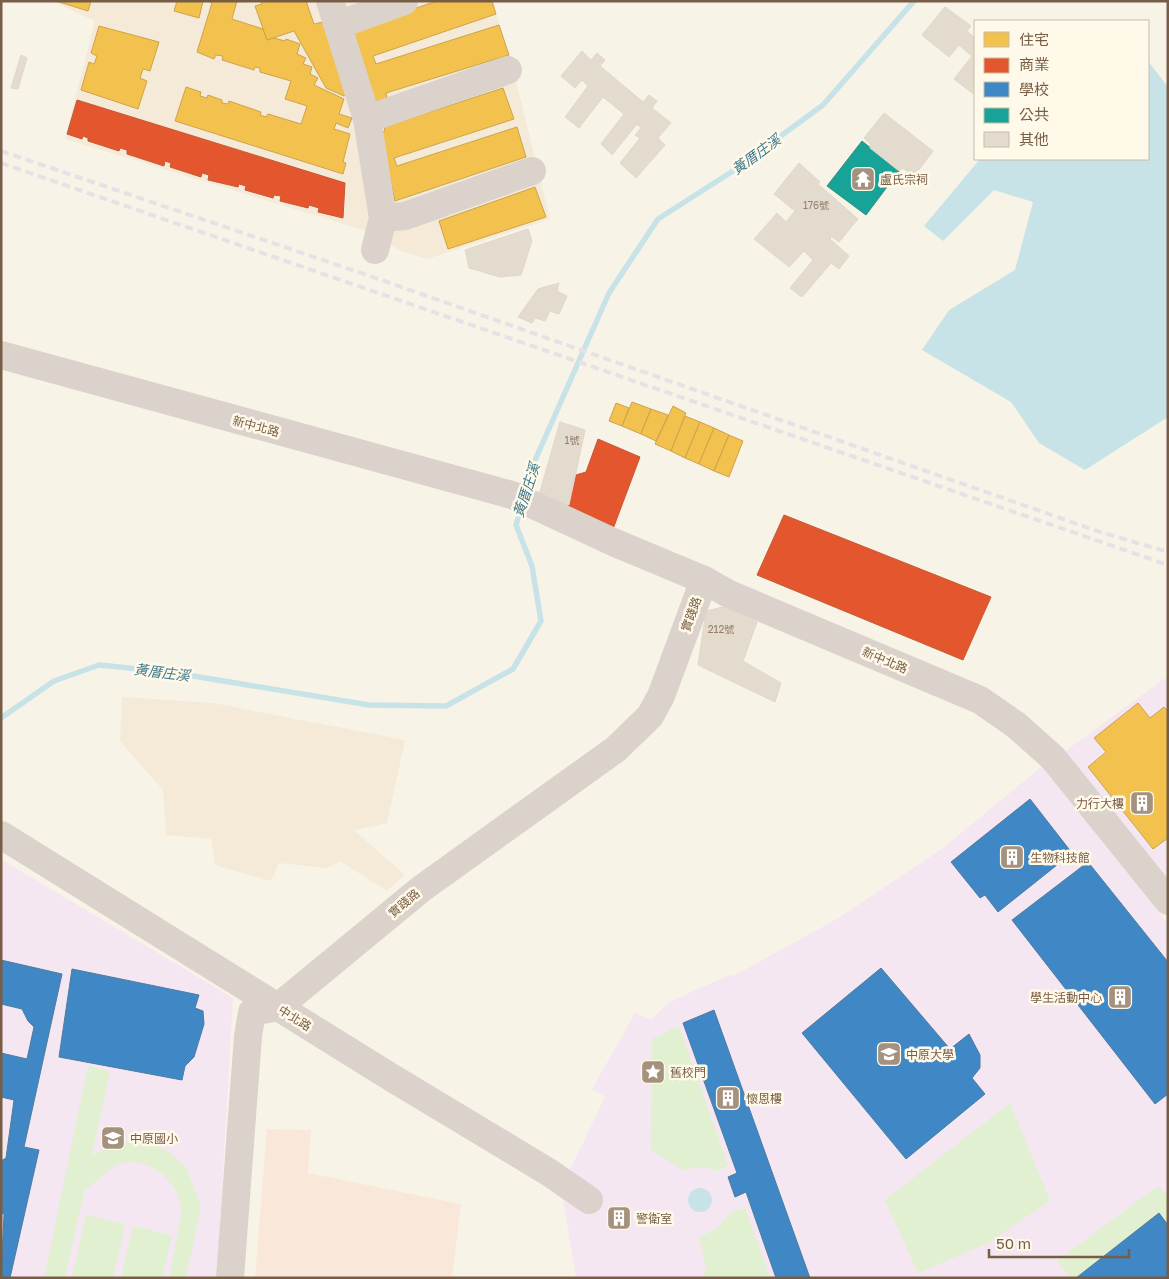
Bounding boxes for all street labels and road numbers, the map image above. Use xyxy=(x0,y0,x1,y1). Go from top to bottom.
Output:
street label: 新中北路 xyxy=(231,413,281,439)
street label: 實踐路 xyxy=(678,595,704,633)
street label: 新中北路 xyxy=(860,644,910,676)
street label: 實踐路 xyxy=(385,886,423,920)
street label: 中北路 xyxy=(276,1002,314,1034)

